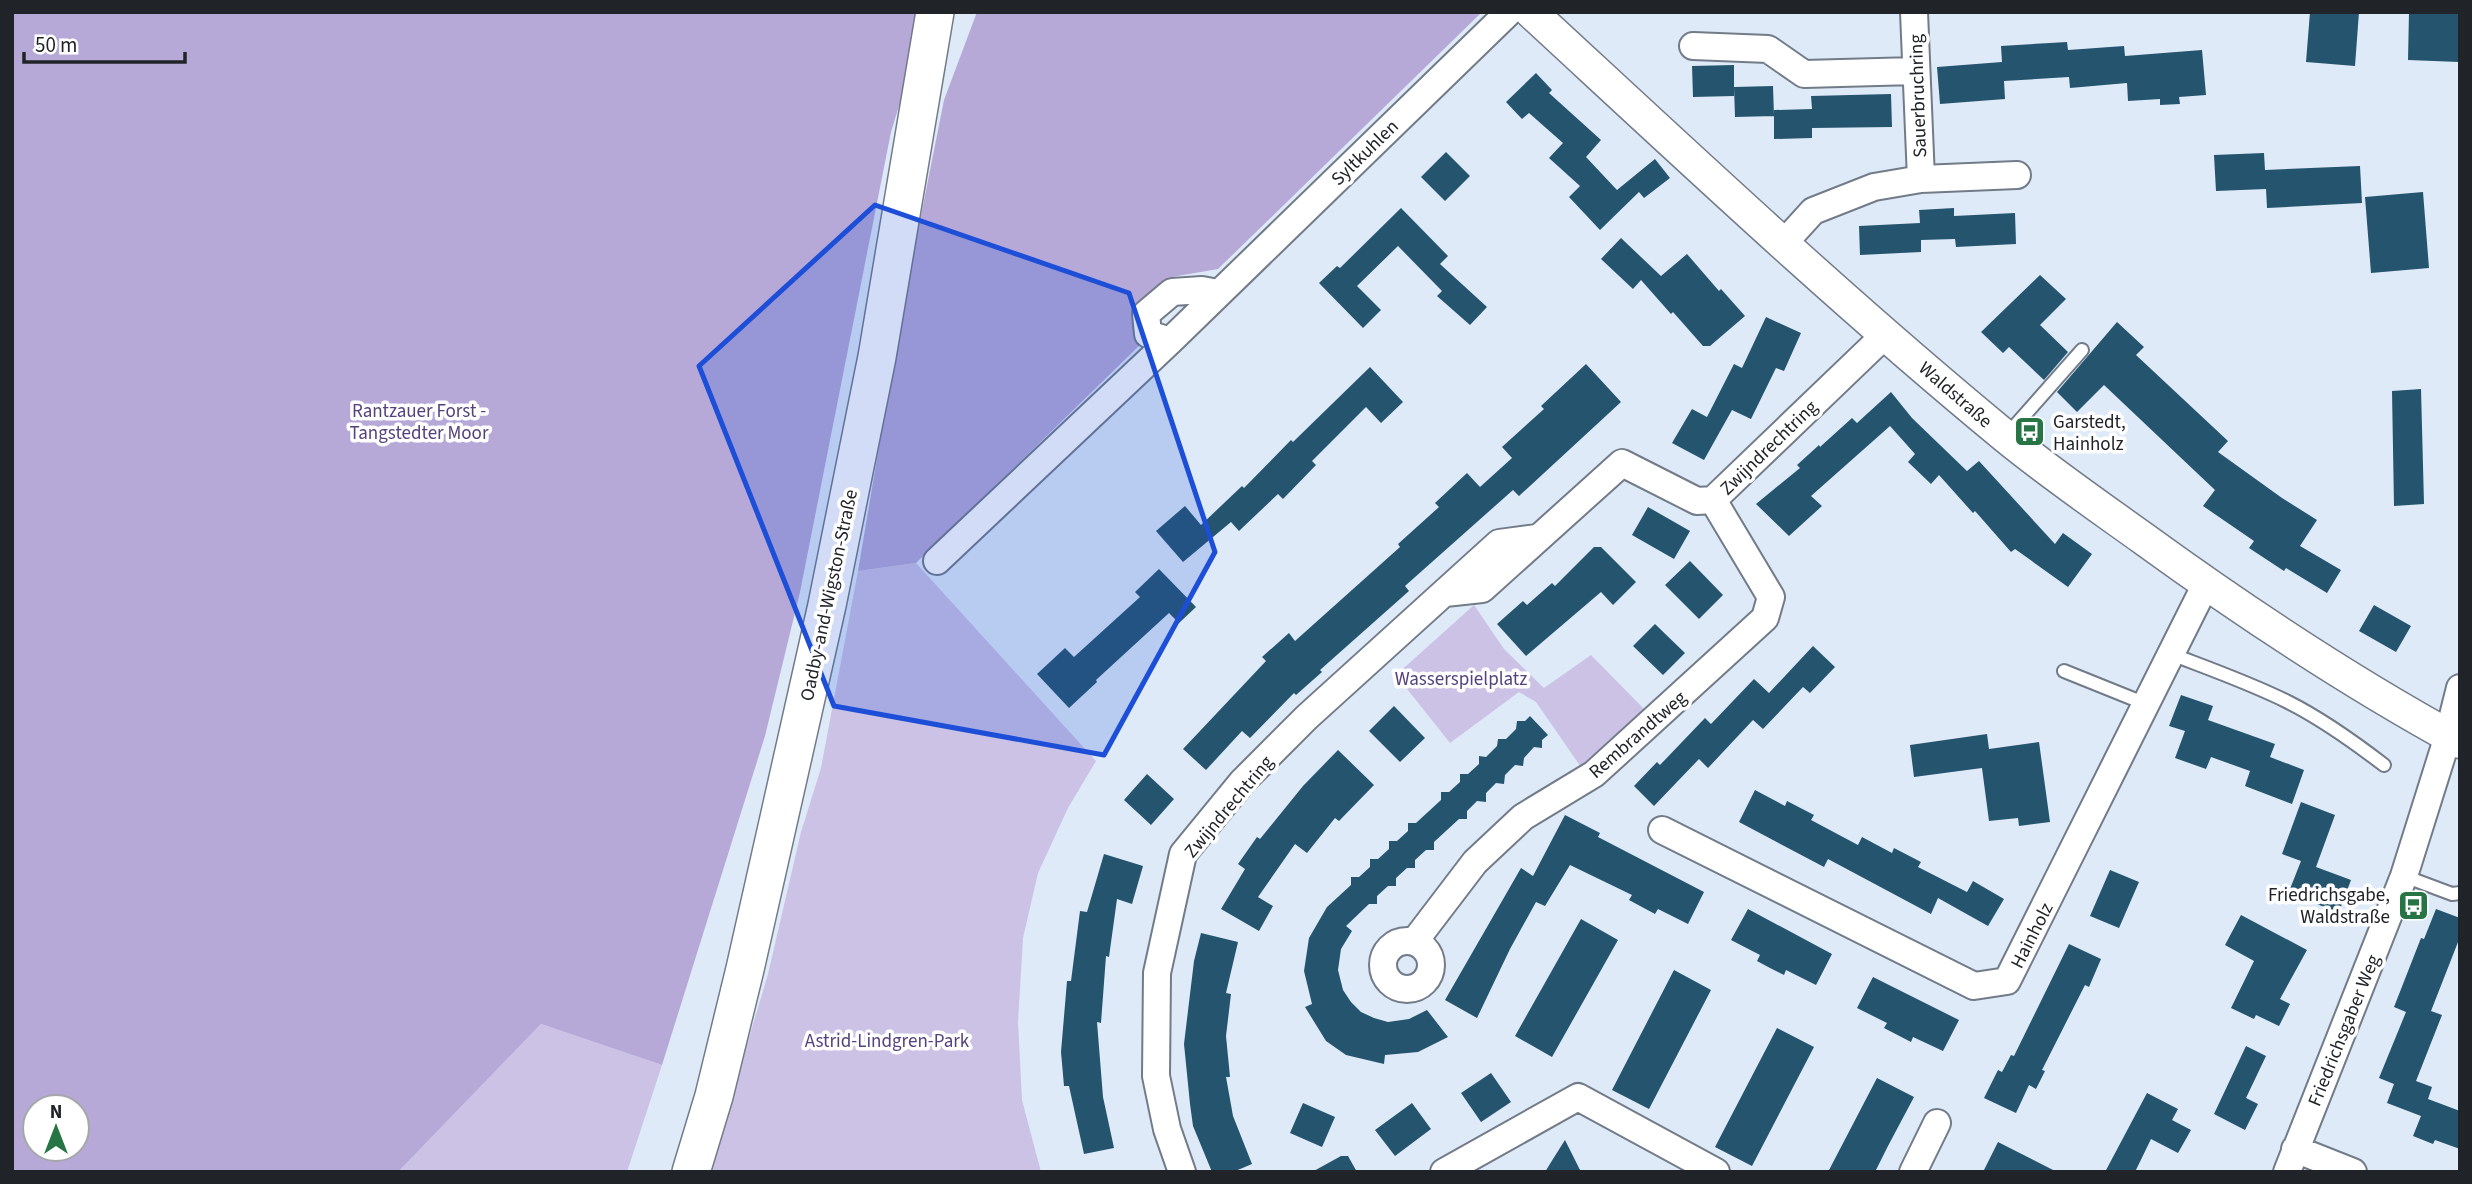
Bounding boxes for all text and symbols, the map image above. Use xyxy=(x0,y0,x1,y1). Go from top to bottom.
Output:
scale bar xyxy=(24,21,186,65)
text: 50 m xyxy=(35,30,77,60)
street label: Sauerbruchring xyxy=(1903,33,1934,158)
street label: Syltkuhlen xyxy=(1325,114,1405,192)
street label: Waldstraße xyxy=(1912,356,1998,435)
street label: Zwijndrechtring xyxy=(1714,394,1824,502)
park label: Rantzauer Forst - Tangstedter Moor xyxy=(349,398,489,447)
place label: Garstedt, Hainholz xyxy=(2053,409,2126,458)
bus stop icon: Garstedt, Hainholz xyxy=(2013,415,2047,449)
street label: Oadby-and-Wigston-Straße xyxy=(794,487,865,704)
park label: Wasserspielplatz xyxy=(1395,666,1527,693)
street label: Rembrandtweg xyxy=(1583,685,1693,785)
street label: Zwijndrechtring xyxy=(1178,750,1280,864)
place label: Friedrichsgabe, Waldstraße xyxy=(2268,882,2390,931)
bus stop icon: Friedrichsgabe, Waldstraße xyxy=(2396,888,2430,922)
street label: Hainholz xyxy=(2004,898,2060,973)
street label: Friedrichsgaber Weg xyxy=(2302,950,2387,1110)
park label: Astrid-Lindgren-Park xyxy=(805,1028,970,1055)
north arrow xyxy=(21,1093,91,1163)
text: N xyxy=(50,1099,62,1126)

